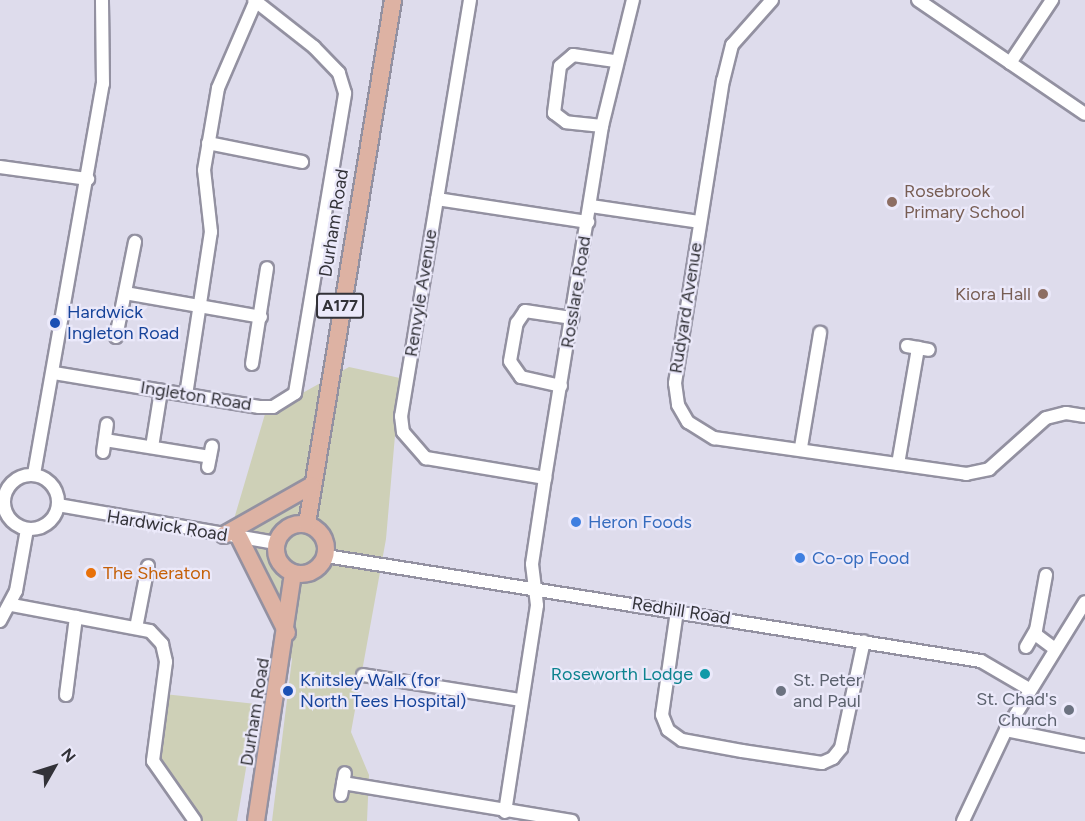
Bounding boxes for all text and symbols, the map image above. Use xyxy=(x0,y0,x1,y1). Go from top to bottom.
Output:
street label: Durham Road xyxy=(315,168,353,278)
place label: Rosebrook Primary School xyxy=(904,181,1025,224)
marker: Rosebrook Primary School xyxy=(885,195,899,209)
street label: Renvyle Avenue xyxy=(400,228,442,358)
street label: Rosslare Road xyxy=(556,234,596,350)
street label: Rudyard Avenue xyxy=(665,241,707,375)
place label: Kiora Hall xyxy=(955,283,1031,305)
marker: Kiora Hall xyxy=(1036,287,1050,301)
road number: A177 xyxy=(316,293,364,319)
place label: Hardwick Ingleton Road xyxy=(67,302,179,344)
marker: Hardwick Ingleton Road xyxy=(48,316,62,330)
street label: Ingleton Road xyxy=(139,377,253,415)
street label: Hardwick Road xyxy=(105,506,229,546)
place label: Heron Foods xyxy=(588,511,692,533)
marker: Heron Foods xyxy=(569,515,583,529)
place label: Co-op Food xyxy=(812,547,910,569)
marker: Co-op Food xyxy=(793,551,807,565)
place label: The Sheraton xyxy=(103,562,211,584)
marker: The Sheraton xyxy=(84,566,98,580)
street label: Redhill Road xyxy=(630,593,732,629)
street label: Durham Road xyxy=(236,657,274,767)
place label: Roseworth Lodge xyxy=(551,663,693,685)
marker: Roseworth Lodge xyxy=(698,667,712,681)
place label: Knitsley Walk (for North Tees Hospital) xyxy=(300,670,466,712)
place label: St. Peter and Paul xyxy=(793,670,862,712)
marker: Knitsley Walk (for North Tees Hospital) xyxy=(281,684,295,698)
marker: St. Peter and Paul xyxy=(774,684,788,698)
place label: St. Chad's Church xyxy=(976,689,1057,732)
marker: St. Chad's Church xyxy=(1062,703,1076,717)
north arrow xyxy=(24,737,84,797)
text: N xyxy=(57,745,80,766)

